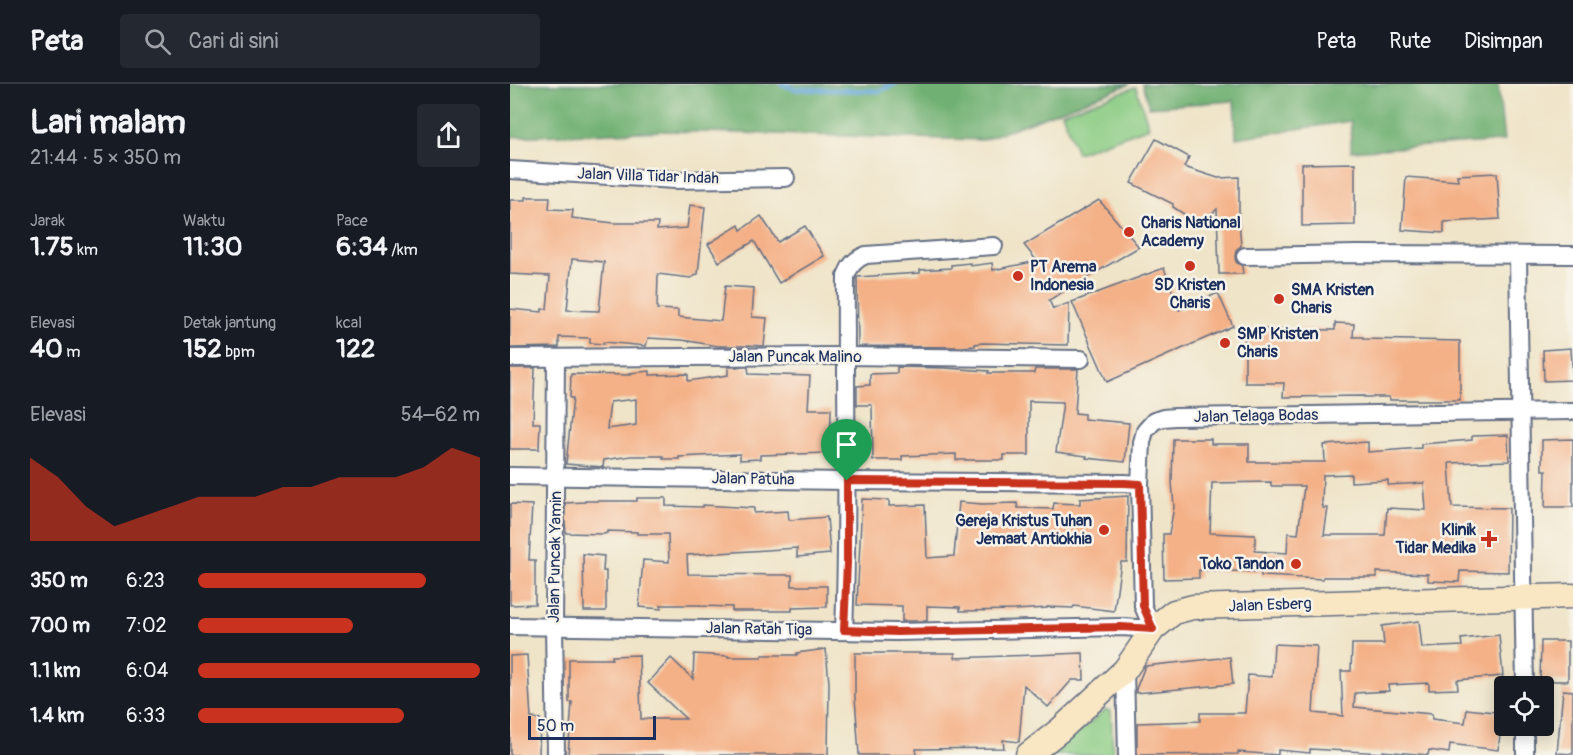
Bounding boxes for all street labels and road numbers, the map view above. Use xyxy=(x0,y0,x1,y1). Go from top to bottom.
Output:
street label: Jalan Villa Tidar Indah xyxy=(577,164,719,188)
street label: Jalan Puncak Malino xyxy=(728,347,862,367)
street label: Jalan Telaga Bodas xyxy=(1194,405,1318,427)
street label: Jalan Patuha xyxy=(711,468,795,490)
street label: Jalan Puncak Yamin xyxy=(544,491,566,623)
street label: Jalan Esberg xyxy=(1228,594,1312,616)
street label: Jalan Ratah Tiga xyxy=(705,618,813,640)

